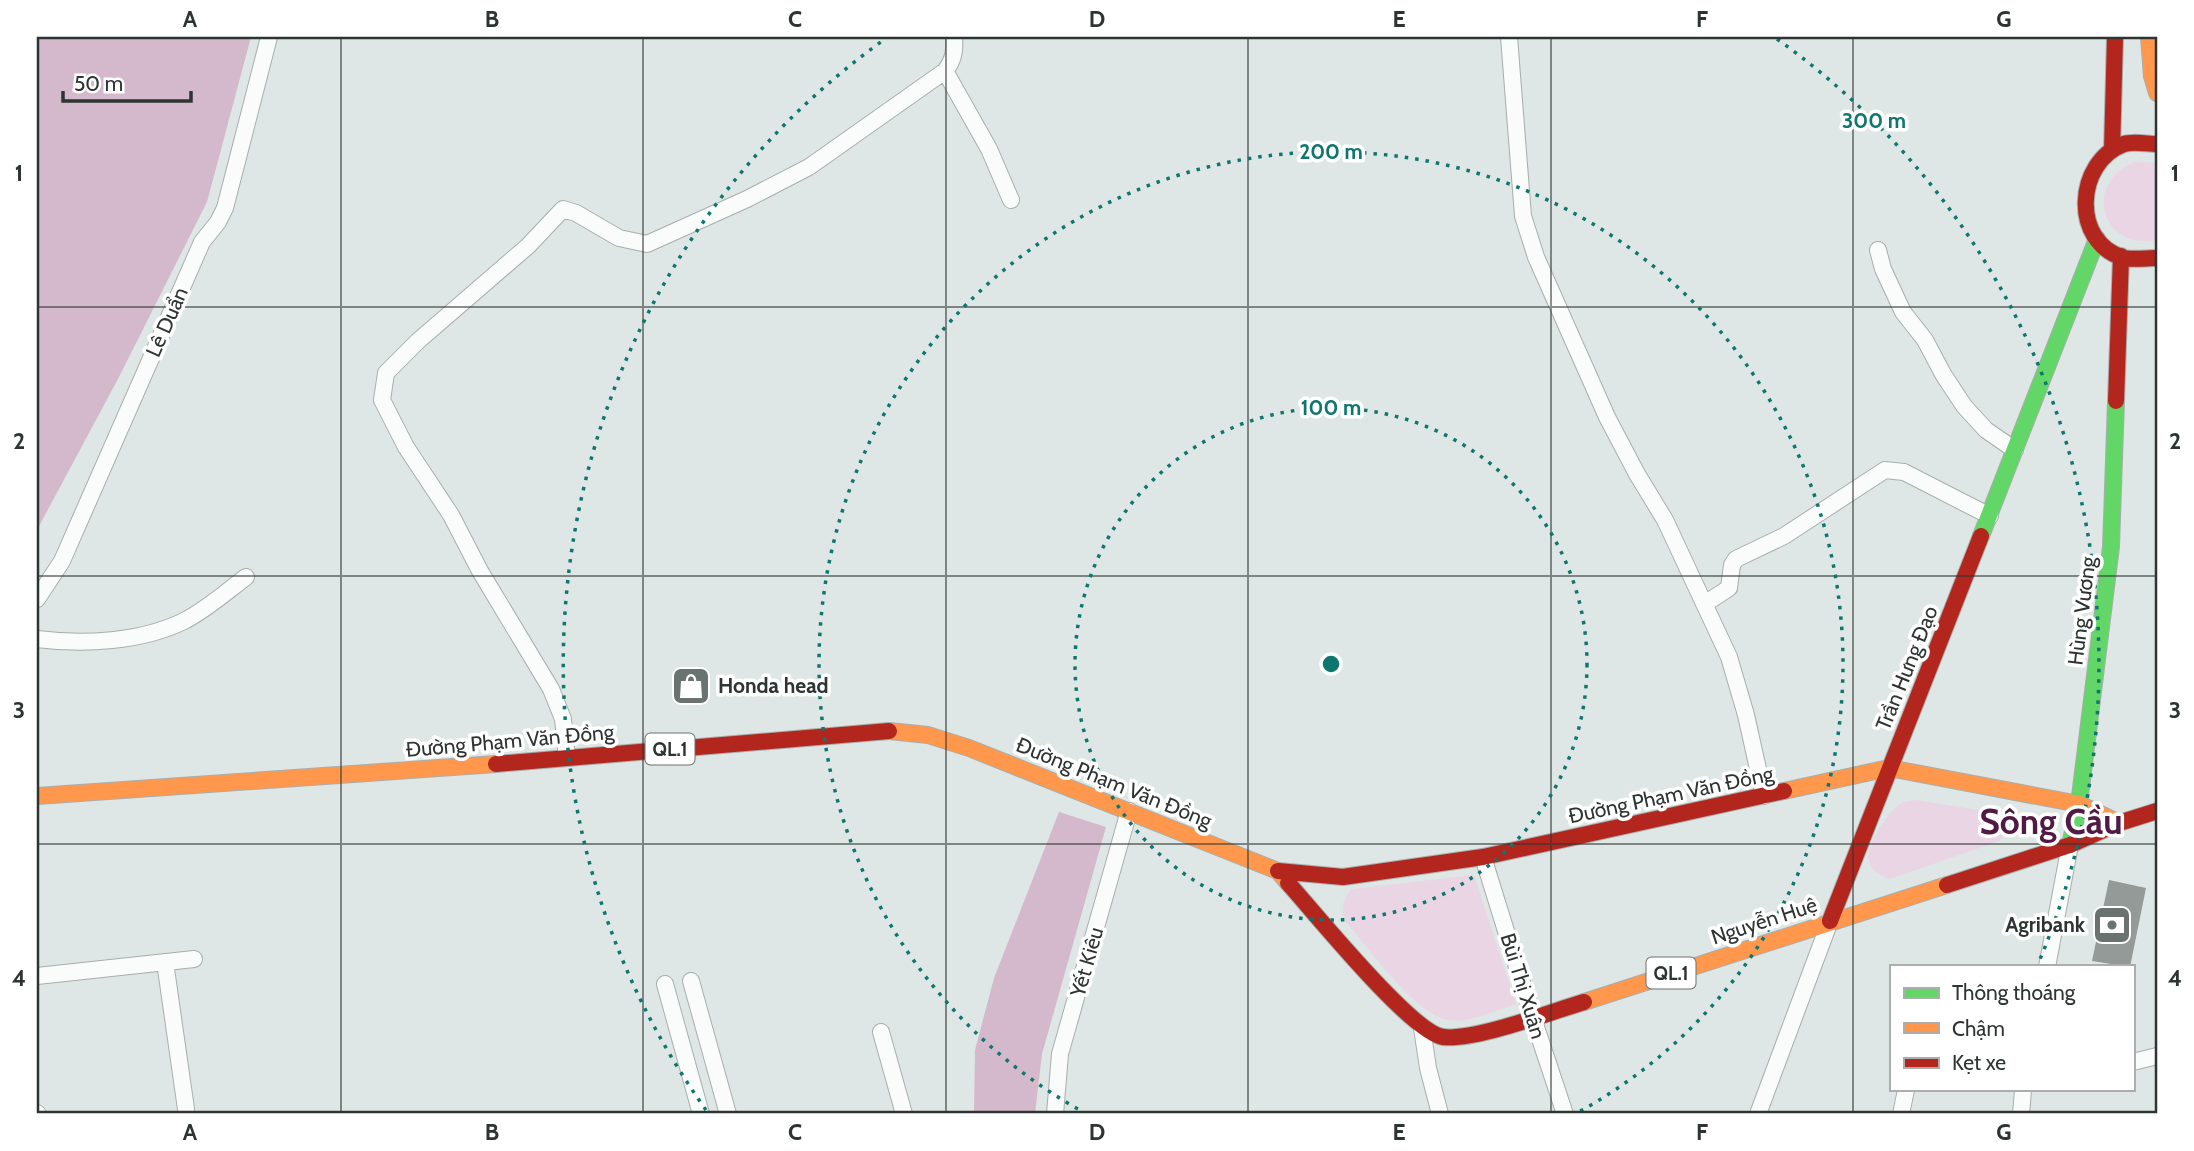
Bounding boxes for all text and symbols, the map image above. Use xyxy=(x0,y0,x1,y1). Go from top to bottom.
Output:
text: A xyxy=(183,5,198,33)
text: B xyxy=(485,5,499,33)
text: C xyxy=(788,5,802,33)
text: D xyxy=(1089,5,1105,33)
text: E xyxy=(1392,5,1406,33)
text: F xyxy=(1696,5,1708,33)
text: G xyxy=(1996,5,2012,33)
scale bar xyxy=(63,60,191,104)
text: 50 m xyxy=(74,71,123,96)
text: 300 m xyxy=(1842,108,1906,133)
text: 200 m xyxy=(1299,139,1363,164)
text: 1 xyxy=(15,159,23,187)
text: 1 xyxy=(2171,159,2179,187)
street label: Lê Duẩn xyxy=(140,283,193,361)
text: 100 m xyxy=(1301,395,1361,420)
text: 2 xyxy=(13,427,25,455)
text: 2 xyxy=(2169,427,2181,455)
street label: Hùng Vương xyxy=(2062,555,2101,667)
street label: Trần Hưng Đạo xyxy=(1870,602,1943,734)
centre of rings xyxy=(1319,652,1343,676)
shop icon: Honda head xyxy=(670,665,712,707)
place label: Honda head xyxy=(718,673,829,698)
text: 3 xyxy=(13,696,25,724)
text: 3 xyxy=(2169,696,2181,724)
street label: Đường Phạm Văn Đồng xyxy=(405,719,616,762)
street label: Đường Phạm Văn Đồng xyxy=(1013,732,1216,833)
road number: QL.1 xyxy=(646,734,694,764)
street label: Đường Phạm Văn Đồng xyxy=(1566,760,1776,828)
district label: Sông Cầu xyxy=(1980,800,2122,843)
street label: Nguyễn Huệ xyxy=(1708,892,1820,949)
bank icon: Agribank xyxy=(2091,904,2133,946)
place label: Agribank xyxy=(2005,912,2086,937)
street label: Yết Kiêu xyxy=(1064,924,1108,1001)
street label: Bùi Thị Xuân xyxy=(1496,930,1551,1042)
road number: QL.1 xyxy=(1646,958,1696,988)
text: 4 xyxy=(12,964,26,992)
text: 4 xyxy=(2168,964,2182,992)
legend xyxy=(1890,965,2134,1092)
text: Thông thoáng xyxy=(1952,980,2076,1005)
text: Chậm xyxy=(1952,1016,2005,1041)
text: Kẹt xe xyxy=(1952,1050,2006,1075)
text: A xyxy=(183,1118,198,1146)
text: B xyxy=(485,1118,499,1146)
text: C xyxy=(788,1118,802,1146)
text: D xyxy=(1089,1118,1105,1146)
text: E xyxy=(1392,1118,1406,1146)
text: F xyxy=(1696,1118,1708,1146)
text: G xyxy=(1996,1118,2012,1146)

